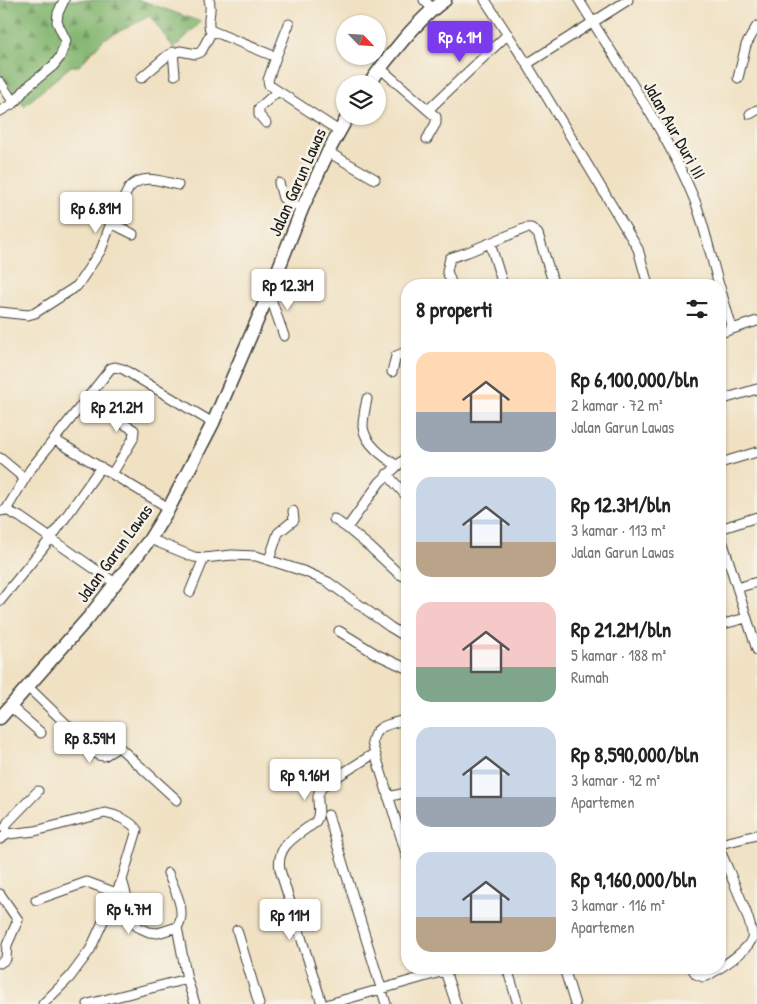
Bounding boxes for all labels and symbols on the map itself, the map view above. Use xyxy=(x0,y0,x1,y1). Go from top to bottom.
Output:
north arrow xyxy=(336,15,386,65)
pin: Rp 6.1M xyxy=(414,20,506,63)
street label: Jalan Aur Duri III xyxy=(638,77,712,183)
street label: Jalan Garun Lawas xyxy=(262,124,332,240)
pin: Rp 6.81M xyxy=(44,192,148,234)
pin: Rp 12.3M xyxy=(236,268,340,311)
pin: Rp 21.2M xyxy=(65,390,169,433)
street label: Jalan Garun Lawas xyxy=(70,499,158,607)
pin: Rp 8.59M xyxy=(38,722,142,764)
pin: Rp 9.16M xyxy=(253,758,357,801)
pin: Rp 4.7M xyxy=(83,892,175,935)
pin: Rp 11M xyxy=(249,898,331,941)

